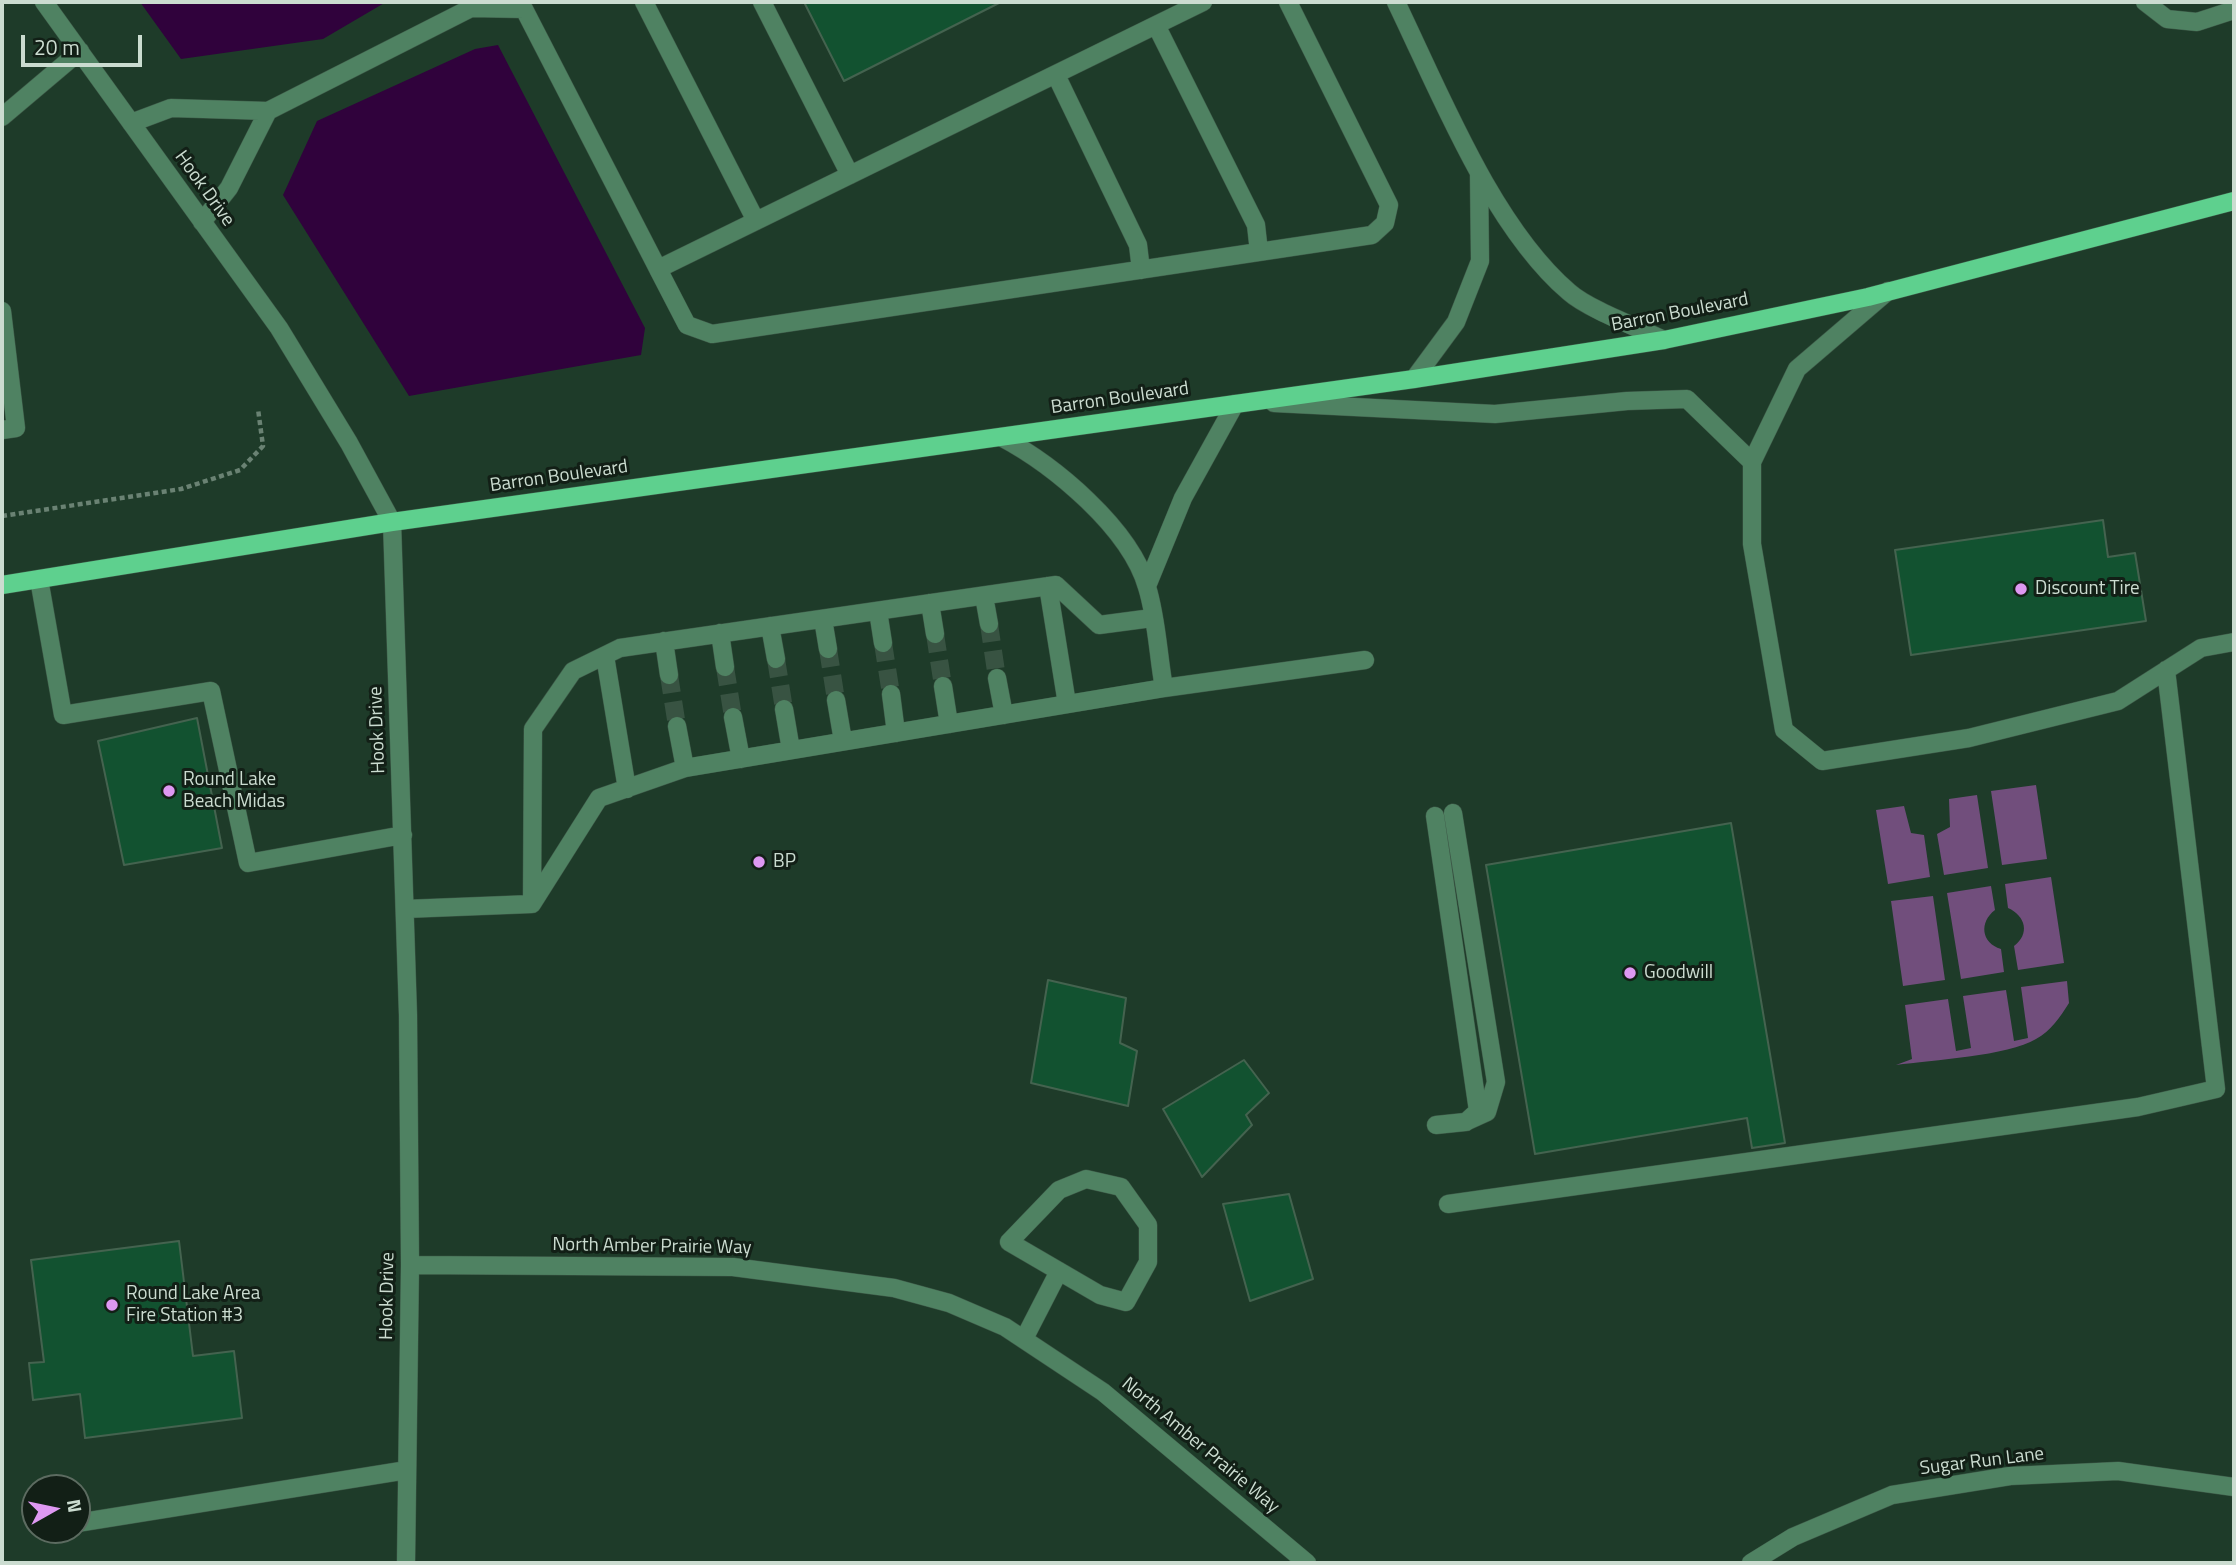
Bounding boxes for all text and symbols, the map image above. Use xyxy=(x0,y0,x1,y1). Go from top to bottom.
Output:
scale bar xyxy=(24,21,145,65)
text: 20 m xyxy=(34,31,80,63)
street label: Hook Drive xyxy=(169,147,239,231)
street label: Barron Boulevard xyxy=(1610,289,1750,337)
street label: Barron Boulevard xyxy=(1050,378,1190,420)
street label: Barron Boulevard xyxy=(489,456,629,498)
place label: Discount Tire xyxy=(2035,578,2140,600)
marker: Discount Tire xyxy=(2013,581,2029,597)
street label: Hook Drive xyxy=(365,686,391,774)
place label: Round Lake Beach Midas xyxy=(183,769,285,813)
marker: Round Lake Beach Midas xyxy=(161,783,177,799)
place label: BP xyxy=(773,851,796,873)
marker: BP xyxy=(751,854,767,870)
place label: Goodwill xyxy=(1644,962,1713,984)
marker: Goodwill xyxy=(1622,965,1638,981)
street label: North Amber Prairie Way xyxy=(552,1234,752,1260)
street label: Hook Drive xyxy=(376,1252,400,1340)
place label: Round Lake Area Fire Station #3 xyxy=(126,1283,260,1327)
marker: Round Lake Area Fire Station #3 xyxy=(104,1297,120,1313)
street label: North Amber Prairie Way xyxy=(1116,1373,1284,1519)
street label: Sugar Run Lane xyxy=(1919,1443,2045,1481)
north arrow xyxy=(21,1474,91,1544)
text: N xyxy=(60,1497,91,1515)

